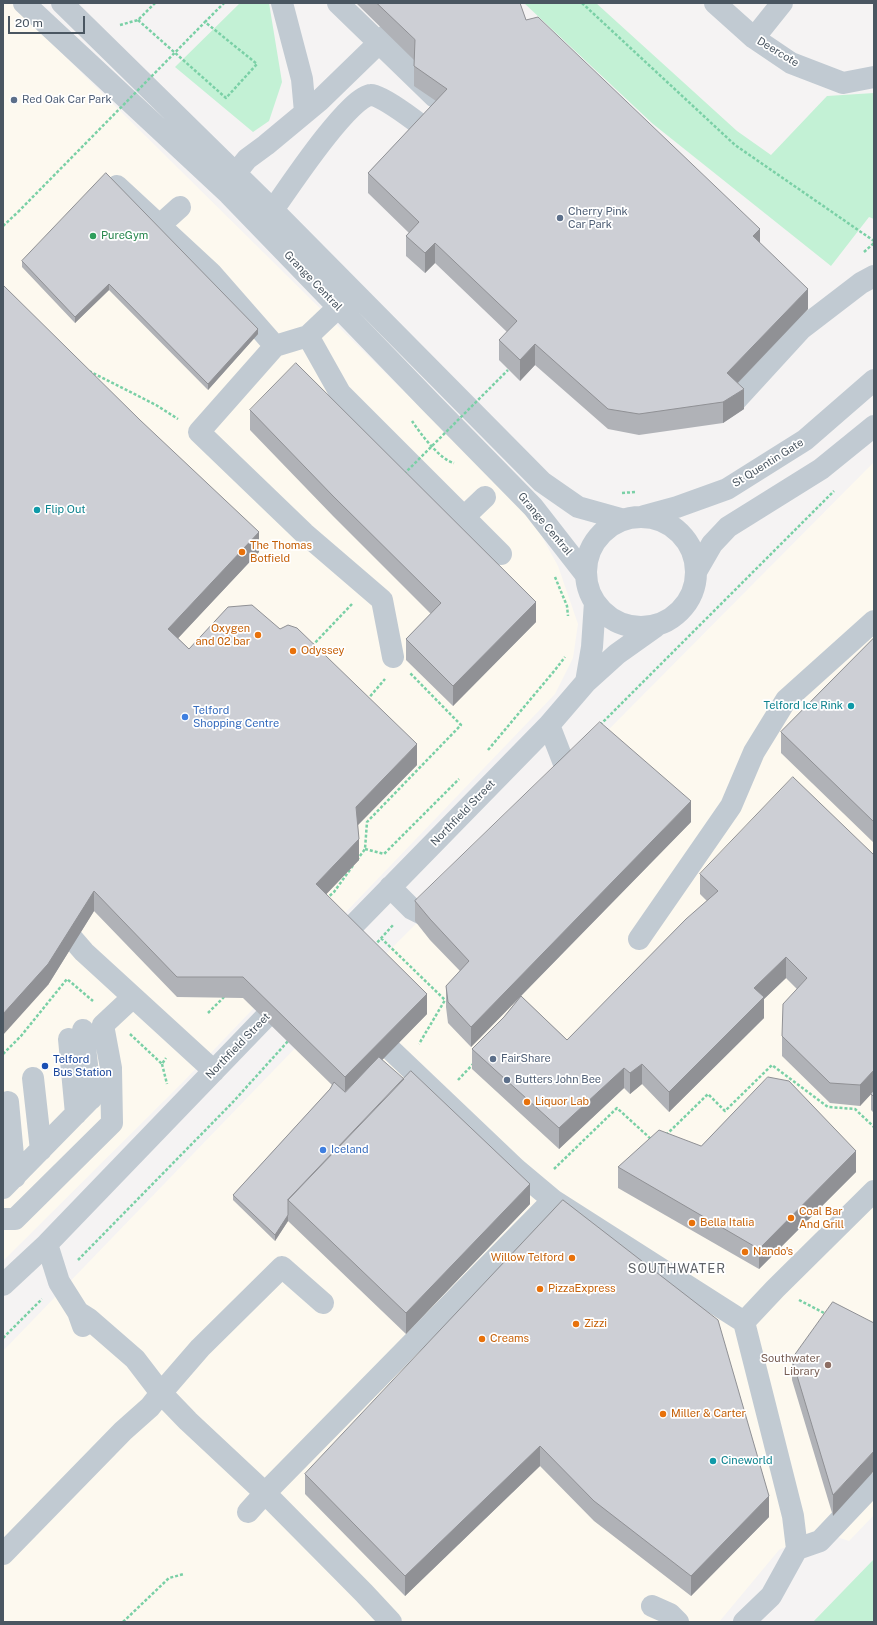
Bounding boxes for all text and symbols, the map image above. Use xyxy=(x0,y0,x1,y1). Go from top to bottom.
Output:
scale bar xyxy=(10,8,87,34)
text: 20 m xyxy=(15,16,43,30)
street label: Deercote xyxy=(755,34,801,70)
place label: Red Oak Car Park xyxy=(22,93,112,107)
marker: Red Oak Car Park xyxy=(9,95,19,105)
place label: Cherry Pink Car Park xyxy=(568,205,628,231)
marker: Cherry Pink Car Park xyxy=(555,213,565,223)
place label: PureGym xyxy=(101,229,148,243)
marker: PureGym xyxy=(88,231,98,241)
street label: Grange Central xyxy=(281,248,345,314)
street label: St Quentin Gate xyxy=(730,436,806,490)
street label: Grange Central xyxy=(515,490,575,558)
place label: Flip Out xyxy=(45,503,86,517)
marker: Flip Out xyxy=(32,505,42,515)
place label: The Thomas Botfield xyxy=(250,539,312,565)
marker: The Thomas Botfield xyxy=(237,547,247,557)
place label: Oxygen and 02 bar xyxy=(196,622,250,648)
marker: Oxygen and 02 bar xyxy=(253,630,263,640)
place label: Odyssey xyxy=(301,644,344,658)
marker: Odyssey xyxy=(288,646,298,656)
place label: Telford Ice Rink xyxy=(763,699,843,713)
marker: Telford Ice Rink xyxy=(846,701,856,711)
place label: Telford Shopping Centre xyxy=(193,704,279,730)
marker: Telford Shopping Centre xyxy=(180,712,190,722)
street label: Northfield Street xyxy=(428,777,498,849)
street label: Northfield Street xyxy=(203,1010,273,1082)
place label: FairShare xyxy=(501,1052,551,1066)
place label: Telford Bus Station xyxy=(53,1053,112,1079)
marker: FairShare xyxy=(488,1054,498,1064)
marker: Telford Bus Station xyxy=(40,1061,50,1071)
place label: Butters John Bee xyxy=(515,1073,601,1087)
marker: Butters John Bee xyxy=(502,1075,512,1085)
place label: Liquor Lab xyxy=(535,1095,589,1109)
marker: Liquor Lab xyxy=(522,1097,532,1107)
place label: Iceland xyxy=(331,1143,368,1157)
marker: Iceland xyxy=(318,1145,328,1155)
place label: Coal Bar And Grill xyxy=(799,1205,844,1231)
marker: Coal Bar And Grill xyxy=(786,1213,796,1223)
place label: Bella Italia xyxy=(700,1216,754,1230)
marker: Bella Italia xyxy=(687,1218,697,1228)
place label: Nando's xyxy=(753,1245,793,1259)
marker: Nando's xyxy=(740,1247,750,1257)
place label: Willow Telford xyxy=(491,1251,564,1265)
marker: Willow Telford xyxy=(567,1253,577,1263)
district label: SOUTHWATER xyxy=(628,1261,726,1277)
place label: PizzaExpress xyxy=(548,1282,616,1296)
marker: PizzaExpress xyxy=(535,1284,545,1294)
place label: Zizzi xyxy=(584,1317,607,1331)
marker: Zizzi xyxy=(571,1319,581,1329)
place label: Creams xyxy=(490,1332,529,1346)
marker: Creams xyxy=(477,1334,487,1344)
place label: Southwater Library xyxy=(761,1352,820,1378)
marker: Southwater Library xyxy=(823,1360,833,1370)
place label: Miller & Carter xyxy=(671,1407,746,1421)
marker: Miller & Carter xyxy=(658,1409,668,1419)
place label: Cineworld xyxy=(721,1454,772,1468)
marker: Cineworld xyxy=(708,1456,718,1466)

